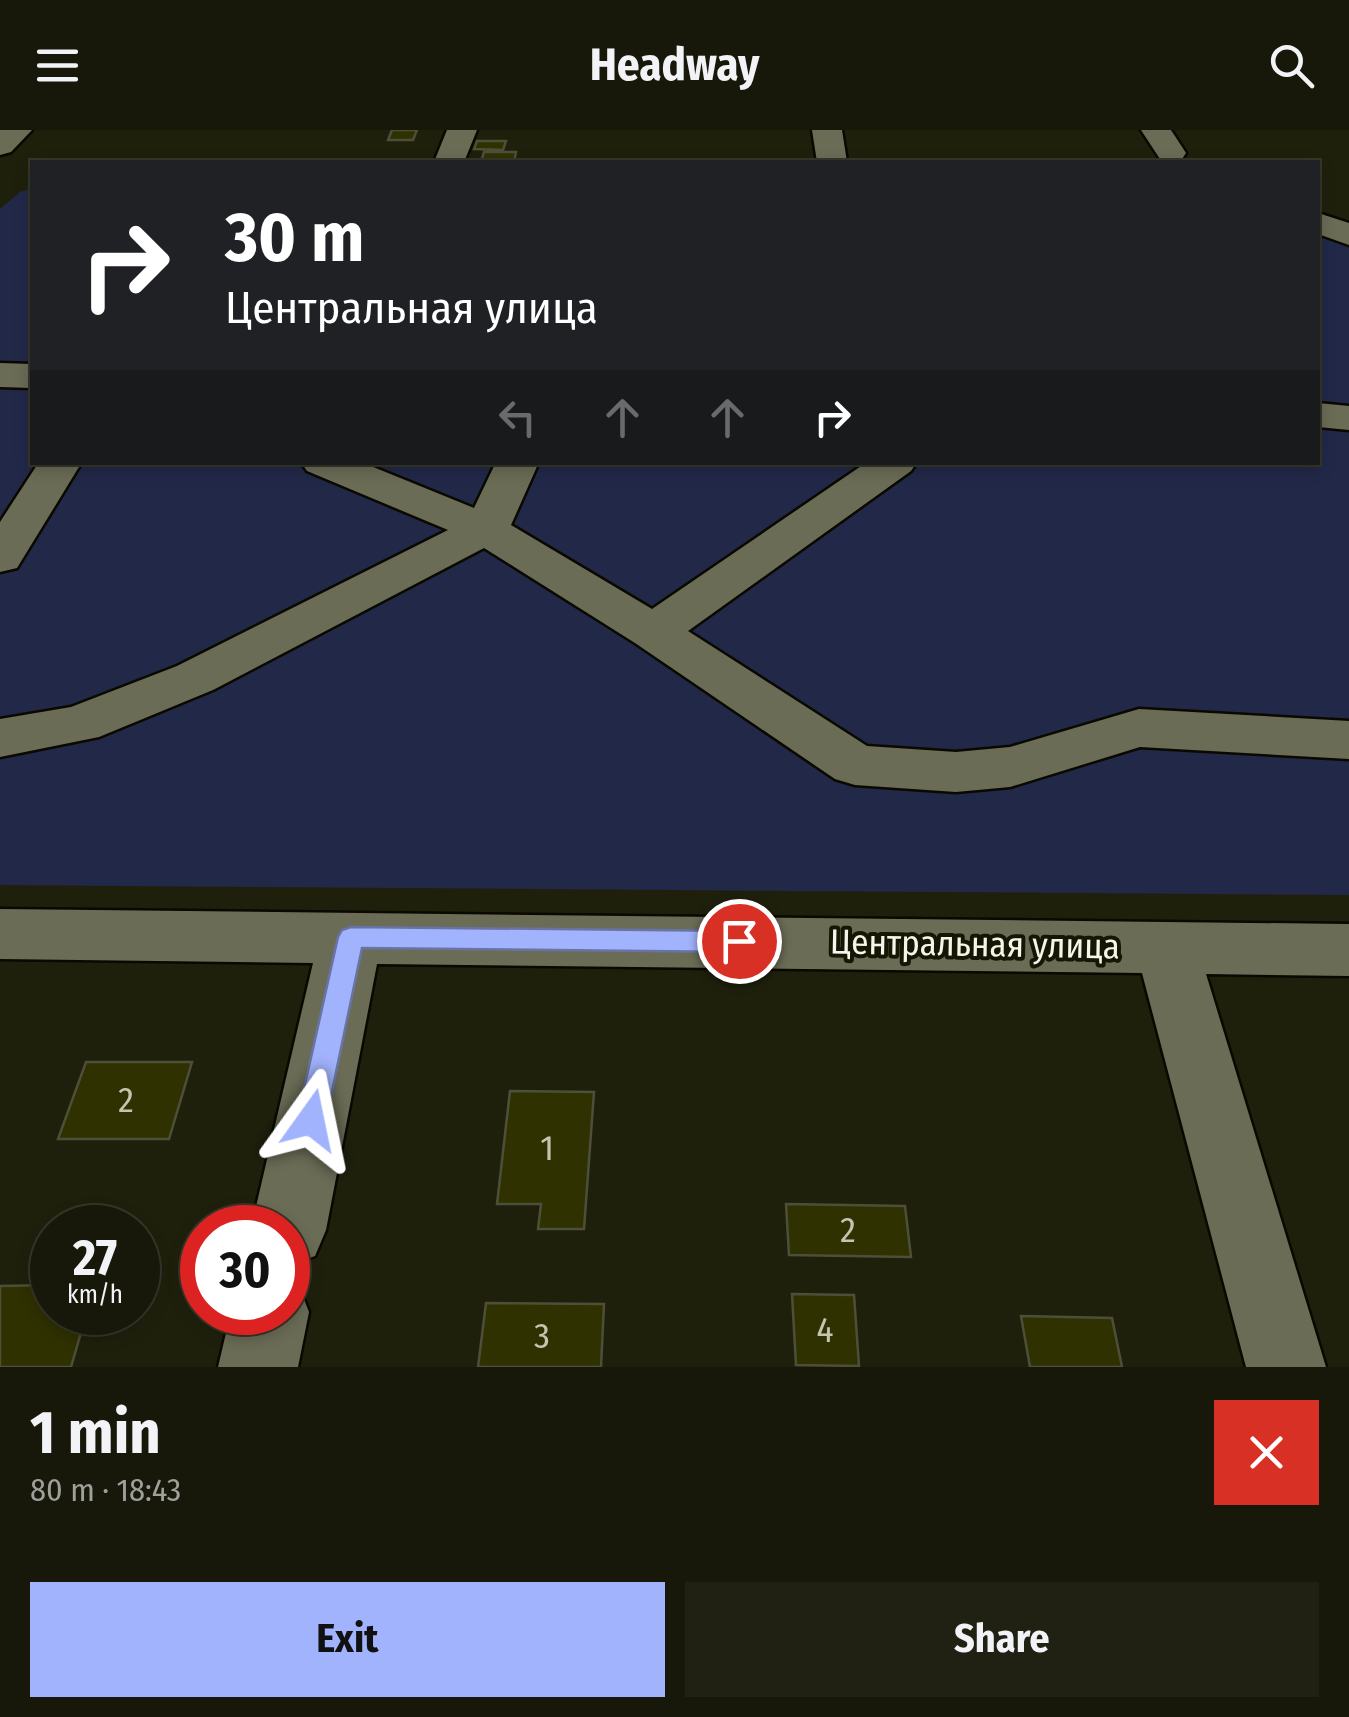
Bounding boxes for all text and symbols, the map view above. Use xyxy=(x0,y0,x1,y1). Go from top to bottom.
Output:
icon: menu xyxy=(30,38,85,93)
text: Headway xyxy=(590,38,759,92)
icon: search xyxy=(1264,38,1319,93)
text: 30 m xyxy=(225,196,364,280)
icon: right xyxy=(60,200,190,330)
text: Центральная улица xyxy=(225,281,598,335)
icon: left xyxy=(490,390,545,445)
icon: ahead xyxy=(595,390,650,445)
icon: ahead xyxy=(700,390,755,445)
icon: right xyxy=(805,390,860,445)
pin xyxy=(697,899,782,984)
icon: arrive xyxy=(712,914,767,969)
street label: Центральная улица xyxy=(830,920,1120,968)
position arrow xyxy=(259,1068,363,1172)
house number: 2 xyxy=(118,1079,134,1121)
house number: 1 xyxy=(540,1127,554,1169)
speed limit sign: 30 xyxy=(180,1205,310,1335)
house number: 2 xyxy=(840,1209,856,1251)
text: 27 xyxy=(73,1228,117,1288)
text: km/h xyxy=(67,1280,123,1310)
house number: 4 xyxy=(817,1309,834,1351)
house number: 3 xyxy=(534,1315,550,1357)
text: 1 min xyxy=(30,1397,161,1469)
button: close xyxy=(1214,1400,1319,1505)
text: 80 m · 18:43 xyxy=(30,1471,181,1509)
button: Exit xyxy=(30,1582,665,1697)
button: Share xyxy=(685,1582,1319,1697)

